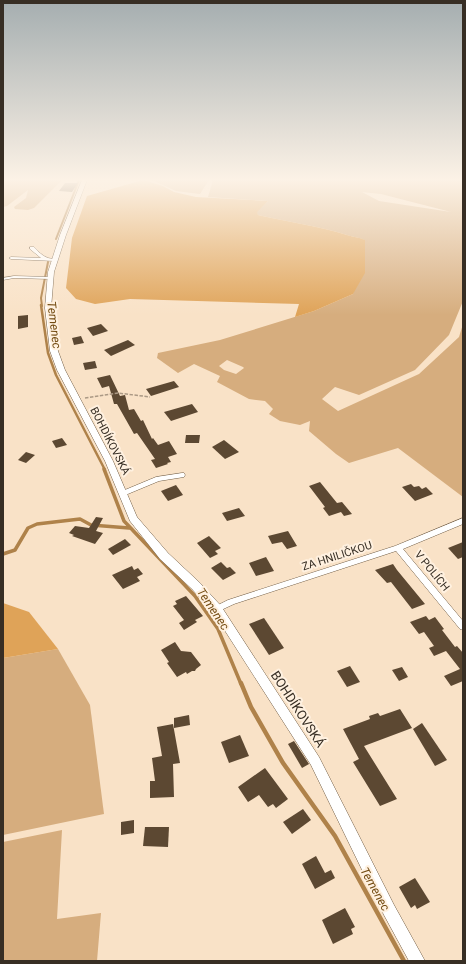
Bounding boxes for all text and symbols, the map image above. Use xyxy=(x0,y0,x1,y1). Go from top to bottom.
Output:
water label: Temenec xyxy=(44,301,64,349)
street label: BOHDÍKOVSKÁ xyxy=(87,405,133,478)
street label: ZA HNILIČKOU xyxy=(300,538,374,573)
street label: V POLÍCH xyxy=(412,548,452,594)
water label: Temenec xyxy=(194,585,232,633)
street label: BOHDÍKOVSKÁ xyxy=(268,668,328,750)
water label: Temenec xyxy=(357,865,393,913)

